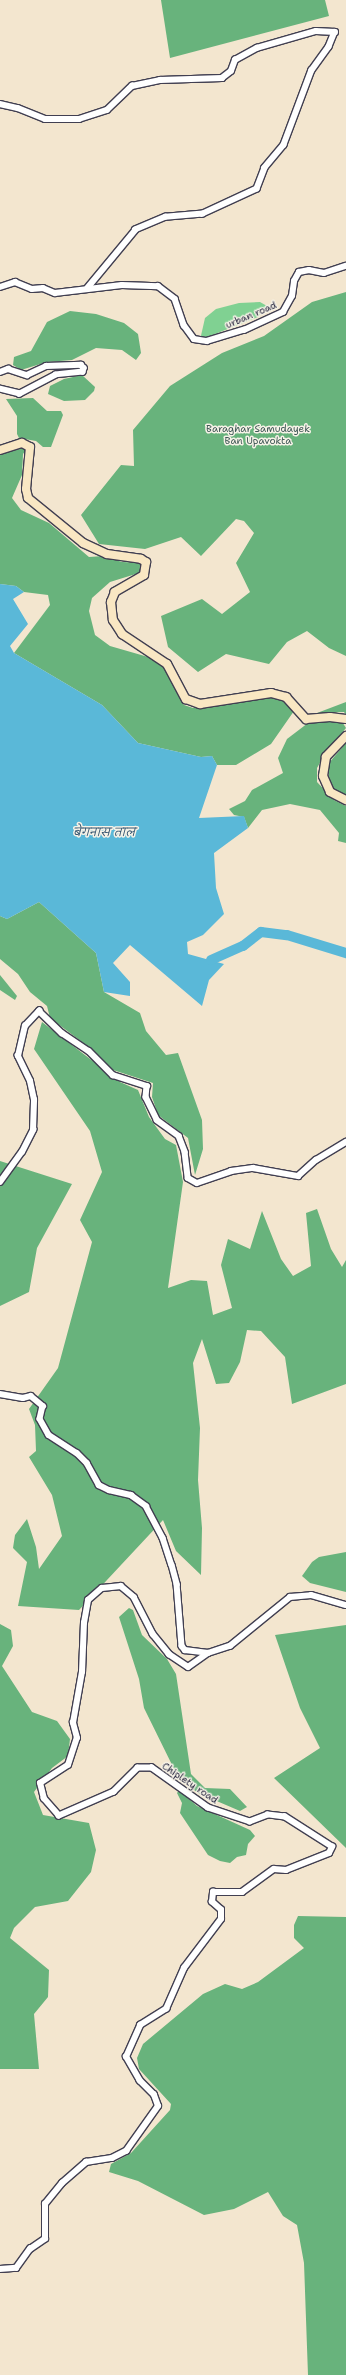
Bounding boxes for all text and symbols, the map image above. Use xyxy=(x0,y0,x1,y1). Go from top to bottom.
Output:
street label: urban road xyxy=(224,299,278,331)
park label: Baraghar Samudayek Ban Upavokta xyxy=(206,422,310,446)
water label: बेगनास ताल xyxy=(73,826,135,840)
street label: Chiplety road xyxy=(160,1760,220,1806)

